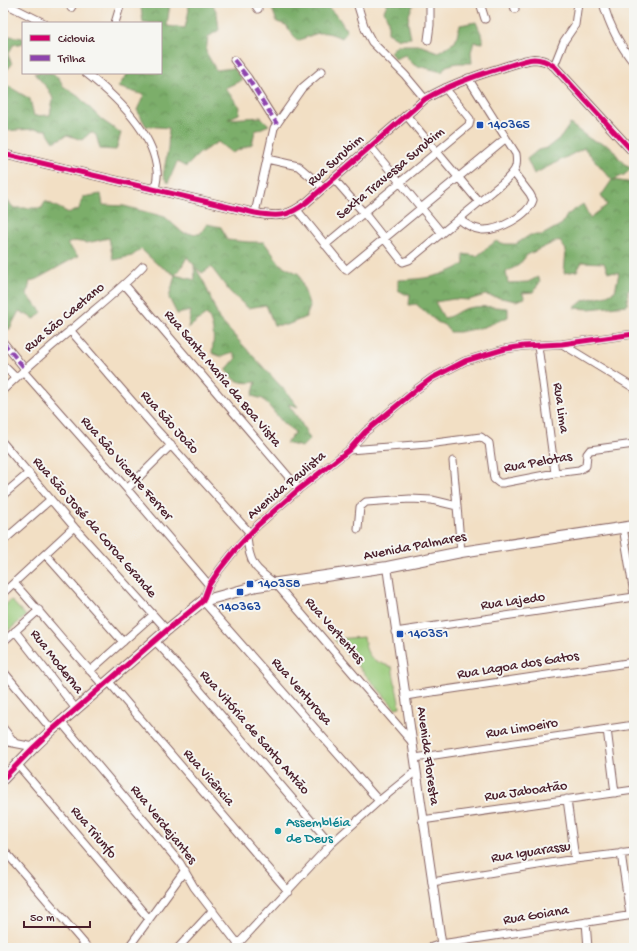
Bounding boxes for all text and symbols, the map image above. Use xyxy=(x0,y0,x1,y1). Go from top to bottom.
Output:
legend xyxy=(22,22,162,74)
text: Ciclovia xyxy=(58,33,95,47)
text: Trilha xyxy=(57,53,86,67)
place label: 140365 xyxy=(487,117,530,134)
marker: 140365 xyxy=(475,120,485,130)
street label: Sexta Travessa Surubim xyxy=(334,124,449,224)
street label: Rua Surubim xyxy=(304,131,368,191)
street label: Rua São Caetano xyxy=(21,279,109,357)
street label: Rua Santa Maria da Boa Vista xyxy=(160,307,285,452)
street label: Rua Lima xyxy=(548,382,572,436)
street label: Rua São João xyxy=(136,388,202,458)
street label: Rua Sâo Vicente Ferrer xyxy=(76,414,176,525)
street label: Avenida Paulista xyxy=(244,447,331,524)
street label: Rua Pelotas xyxy=(503,448,574,477)
street label: Rua São José da Coroa Grande xyxy=(28,454,160,603)
street label: Avenida Palmares xyxy=(362,529,469,565)
place label: 140358 xyxy=(257,576,301,593)
marker: 140358 xyxy=(245,579,255,589)
marker: 140363 xyxy=(235,587,245,597)
street label: Rua Lajedo xyxy=(480,589,546,615)
street label: Rua Vertentes xyxy=(300,594,368,668)
place label: 140363 xyxy=(218,599,261,616)
place label: 140351 xyxy=(407,626,449,643)
street label: Rua Moderna xyxy=(26,627,87,698)
marker: 140351 xyxy=(395,629,405,639)
street label: Rua Lagoa dos Gatos xyxy=(456,648,581,684)
street label: Rua Venturosa xyxy=(267,655,336,730)
street label: Rua Vitória de Santo Antão xyxy=(195,667,313,799)
street label: Avenida Floresta xyxy=(412,706,442,807)
street label: Rua Limoeiro xyxy=(485,715,559,743)
street label: Rua Vicência xyxy=(179,746,238,811)
street label: Rua Jaboatão xyxy=(484,778,568,806)
street label: Rua Verdejantes xyxy=(126,782,201,869)
street label: Rua Triunfo xyxy=(66,803,120,863)
place label: Assembléia de Deus xyxy=(286,815,351,848)
marker: Assembléia de Deus xyxy=(273,826,283,836)
street label: Rua Iguarassu xyxy=(490,838,572,868)
street label: Rua Goiana xyxy=(502,902,571,930)
scale bar xyxy=(24,903,90,929)
text: 50 m xyxy=(30,912,55,926)

